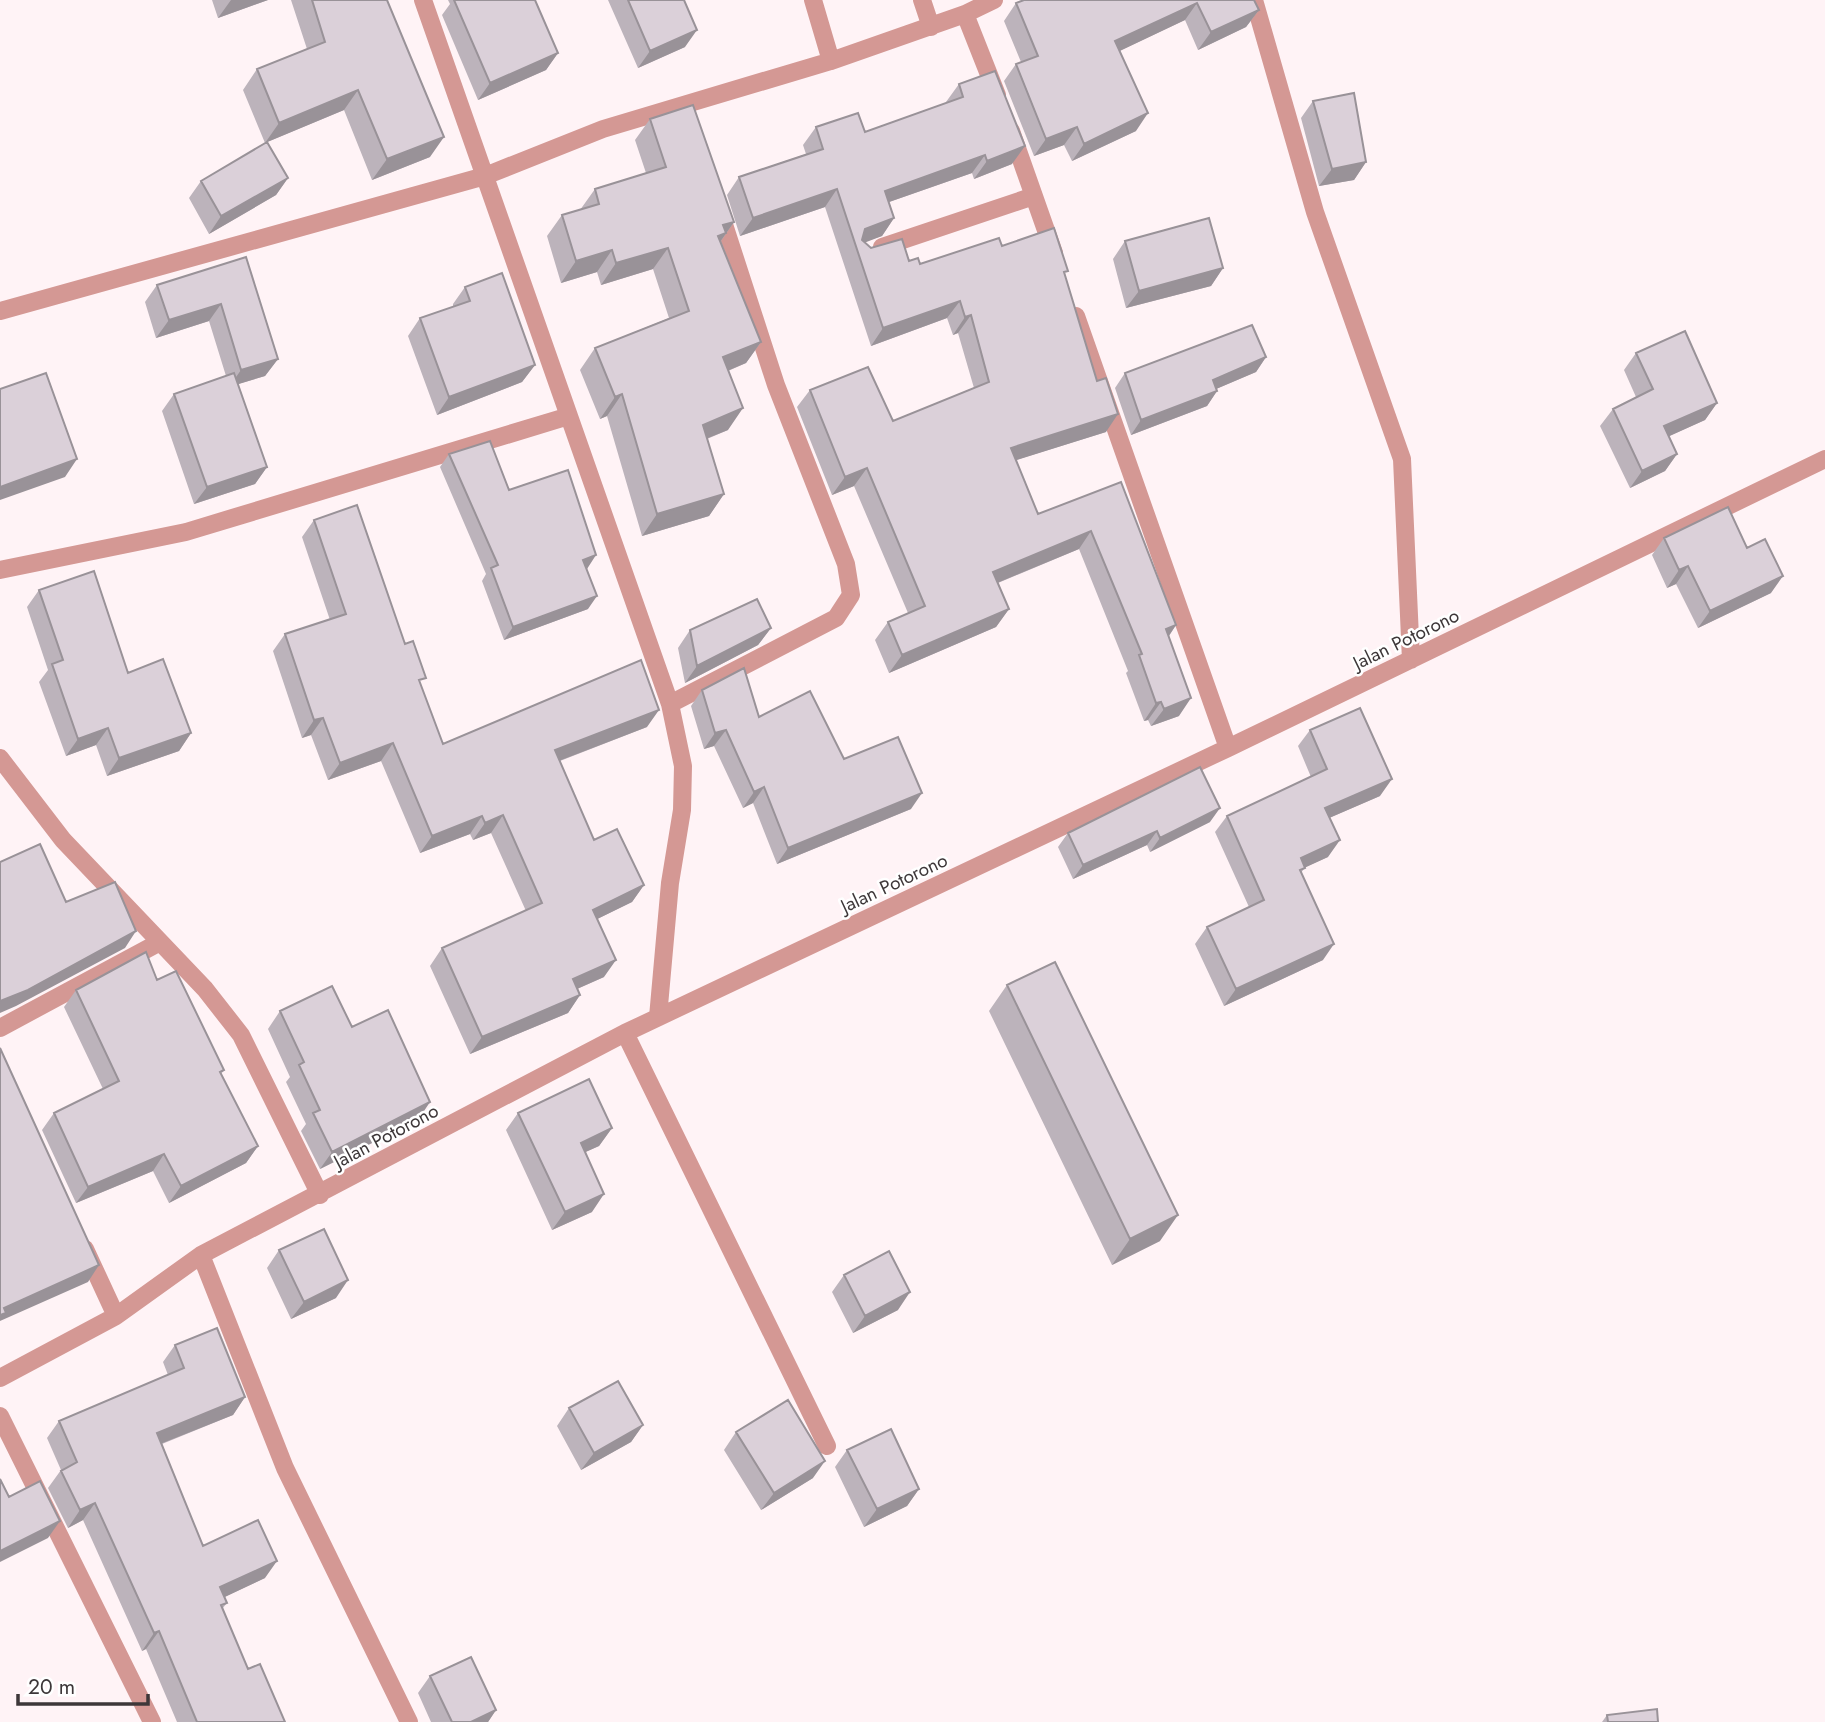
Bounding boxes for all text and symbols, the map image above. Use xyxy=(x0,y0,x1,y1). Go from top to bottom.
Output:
street label: Jalan Potorono xyxy=(1346,602,1464,678)
street label: Jalan Potorono xyxy=(833,846,952,921)
street label: Jalan Potorono xyxy=(326,1097,443,1176)
scale bar xyxy=(18,1662,147,1706)
text: 20 m xyxy=(28,1672,75,1702)

